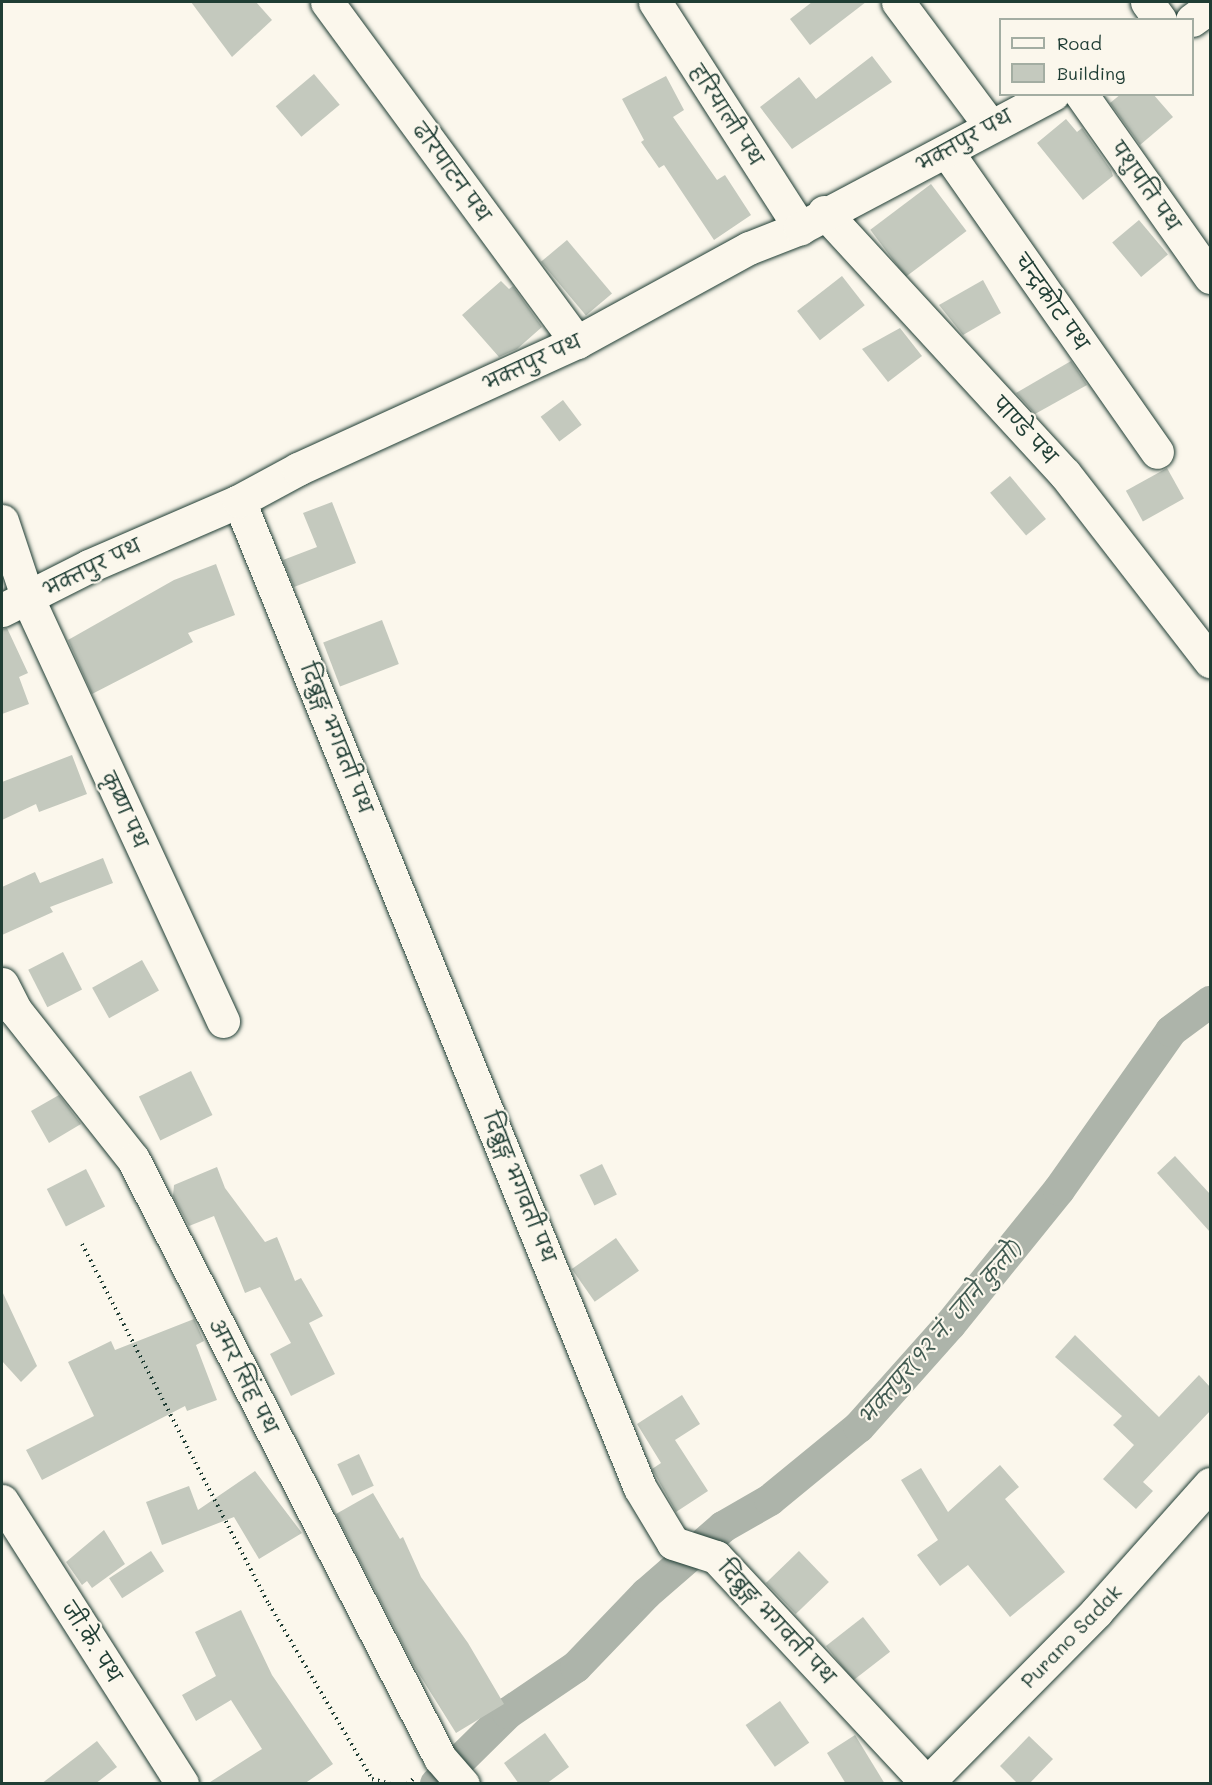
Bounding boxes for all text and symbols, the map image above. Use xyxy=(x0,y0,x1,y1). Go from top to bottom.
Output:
legend xyxy=(999,18,1194,96)
text: Road xyxy=(1057,31,1102,55)
street label: हरियाली पथ xyxy=(686,60,768,170)
text: Building xyxy=(1057,61,1125,85)
street label: भक्तपुर पथ xyxy=(912,104,1016,176)
street label: ढोरपाटन पथ xyxy=(408,118,496,226)
street label: पशुपति पथ xyxy=(1106,137,1186,235)
street label: चन्द्रकोट पथ xyxy=(1010,249,1094,355)
street label: भक्तपुर पथ xyxy=(479,329,585,395)
street label: पाण्डे पथ xyxy=(988,391,1062,469)
street label: भक्तपुर पथ xyxy=(39,533,145,601)
street label: दिब्रुङ्ग भगवती पथ xyxy=(296,659,378,817)
street label: कृष्ण पथ xyxy=(97,768,153,852)
street label: दिब्रुङ्ग भगवती पथ xyxy=(479,1108,561,1266)
water label: भक्तपुर(१२ नं. जाने कुलो) xyxy=(853,1235,1027,1429)
street label: अमर सिंह पथ xyxy=(205,1314,283,1438)
street label: दिब्रुङ्ग भगवती पथ xyxy=(714,1555,840,1689)
street label: Purano Sadak xyxy=(1016,1579,1126,1693)
street label: जी.के. पथ xyxy=(57,1597,127,1687)

